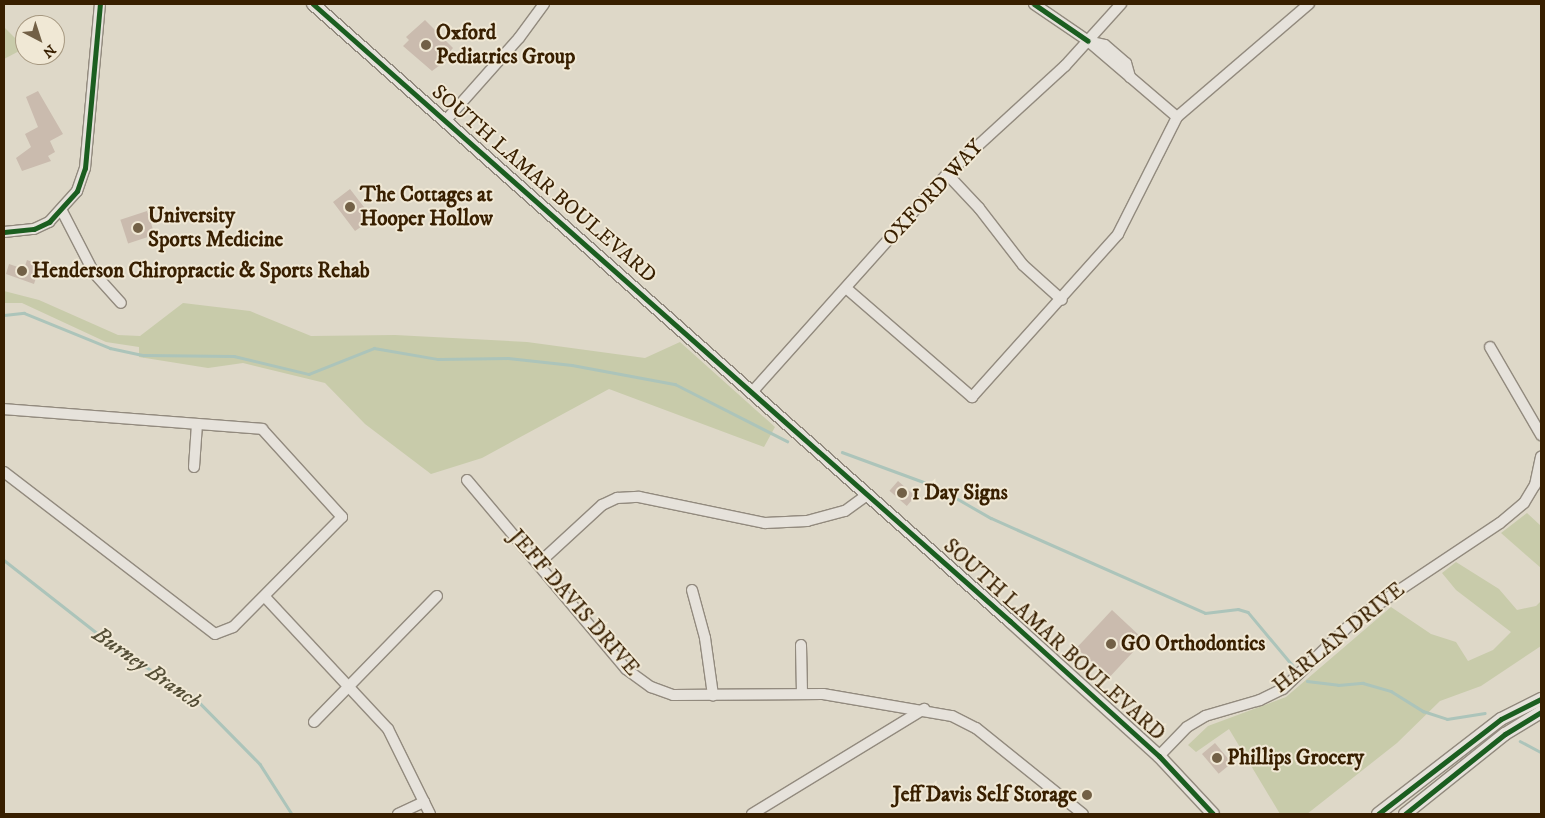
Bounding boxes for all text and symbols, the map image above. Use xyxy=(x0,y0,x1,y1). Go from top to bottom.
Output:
north arrow xyxy=(15,15,65,65)
place label: Oxford Pediatrics Group xyxy=(436,20,575,70)
marker: Oxford Pediatrics Group xyxy=(420,39,432,51)
text: N xyxy=(39,40,59,61)
street label: SOUTH LAMAR BOULEVARD xyxy=(426,79,662,289)
street label: OXFORD WAY xyxy=(877,135,989,251)
place label: The Cottages at Hooper Hollow xyxy=(360,182,493,232)
marker: The Cottages at Hooper Hollow xyxy=(344,201,356,213)
place label: University Sports Medicine xyxy=(148,203,283,253)
marker: University Sports Medicine xyxy=(132,222,144,234)
place label: Henderson Chiropractic & Sports Rehab xyxy=(32,258,370,284)
marker: Henderson Chiropractic & Sports Rehab xyxy=(16,265,28,277)
place label: 1 Day Signs xyxy=(912,480,1008,506)
marker: 1 Day Signs xyxy=(896,487,908,499)
street label: JEFF DAVIS DRIVE xyxy=(504,525,644,681)
street label: SOUTH LAMAR BOULEVARD xyxy=(938,534,1170,746)
street label: HARLAN DRIVE xyxy=(1268,577,1410,699)
water label: Burney Branch xyxy=(88,621,206,715)
place label: GO Orthodontics xyxy=(1121,631,1265,657)
marker: GO Orthodontics xyxy=(1105,638,1117,650)
place label: Phillips Grocery xyxy=(1227,745,1364,771)
marker: Phillips Grocery xyxy=(1211,752,1223,764)
place label: Jeff Davis Self Storage xyxy=(893,782,1077,808)
marker: Jeff Davis Self Storage xyxy=(1081,789,1093,801)

